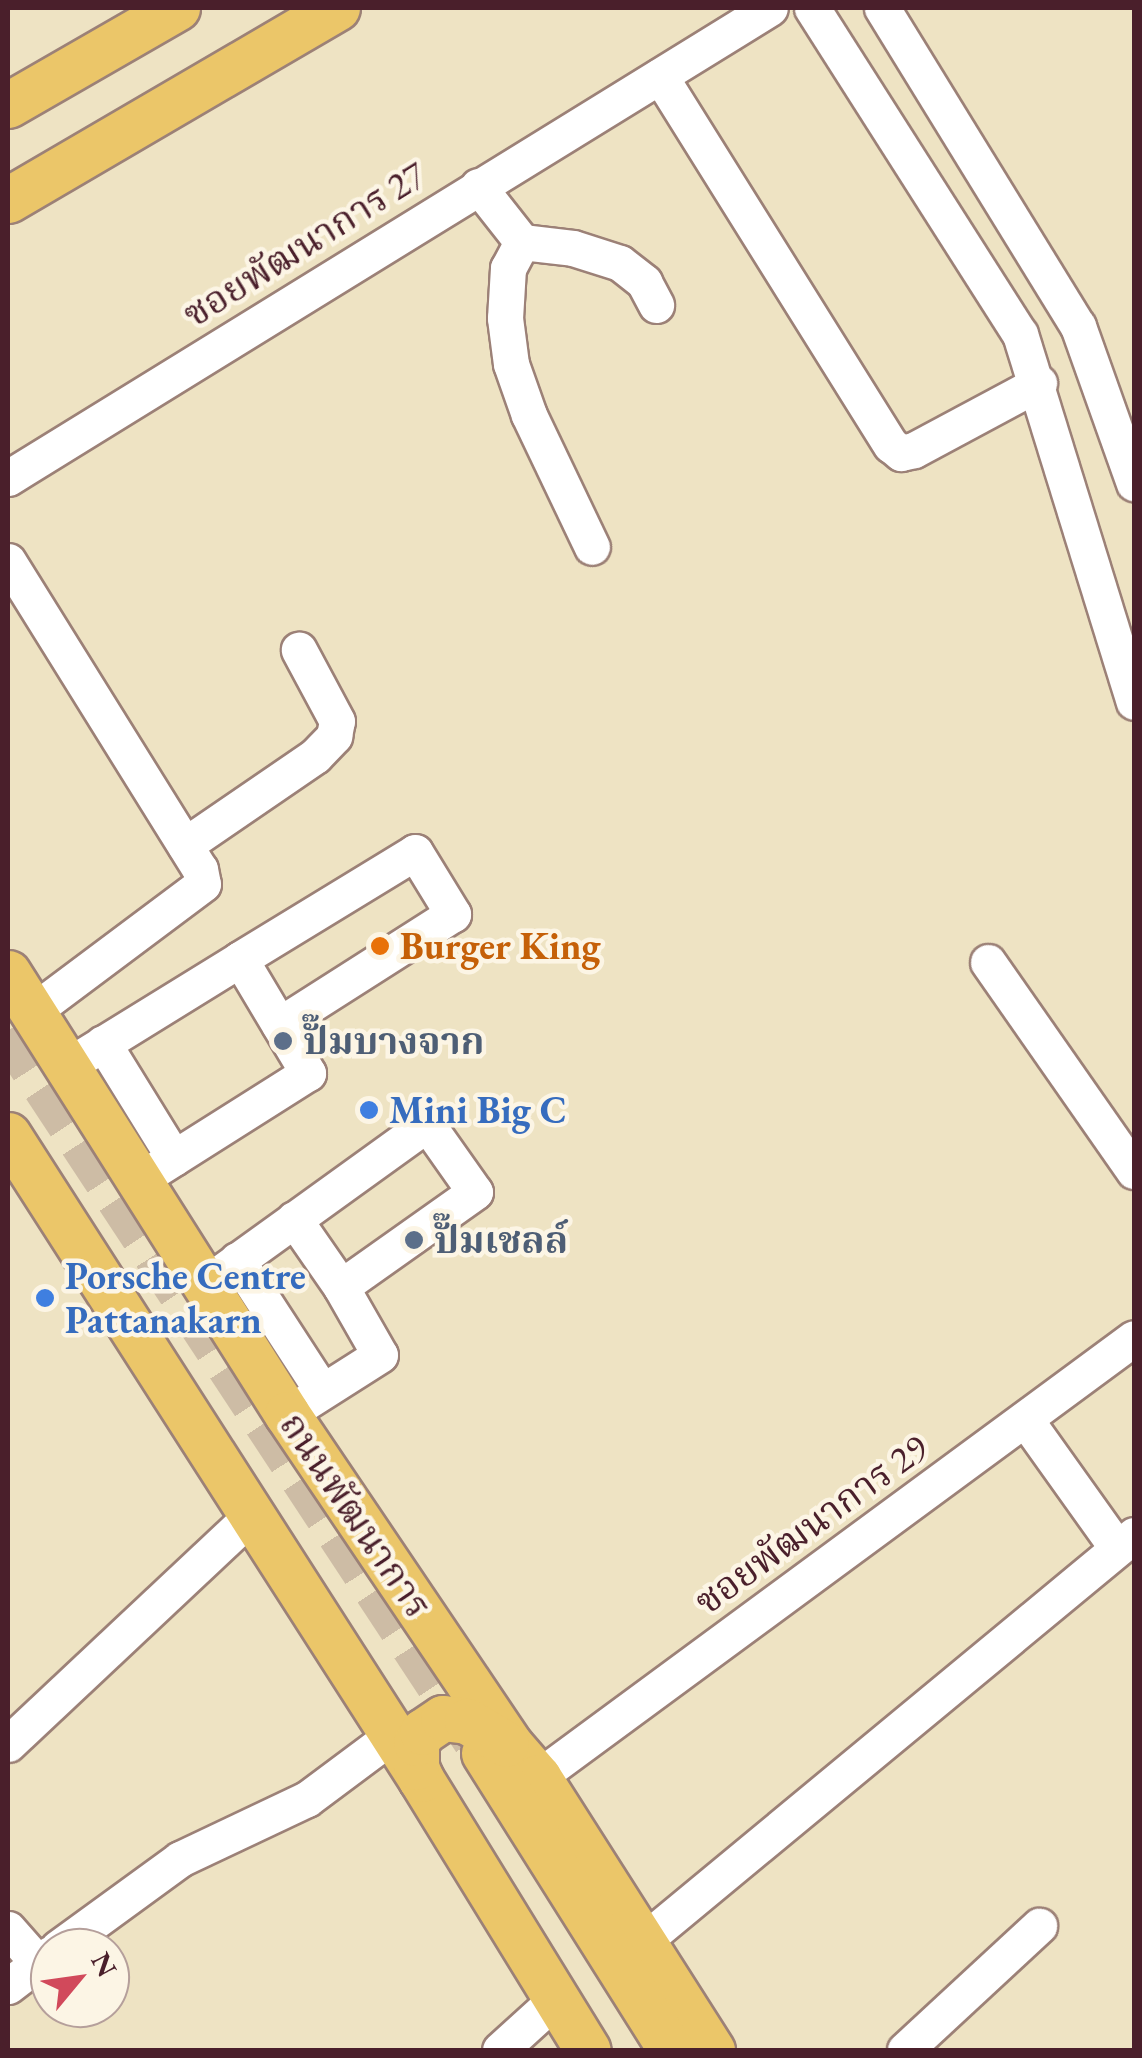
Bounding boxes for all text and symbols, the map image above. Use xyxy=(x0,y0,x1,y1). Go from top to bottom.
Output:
street label: ซอยพัฒนาการ 27 xyxy=(174,151,434,337)
place label: Burger King xyxy=(400,923,600,969)
marker: Burger King xyxy=(369,935,391,957)
place label: ปั๊มบางจาก xyxy=(303,1018,484,1064)
marker: ปั๊มบางจาก xyxy=(272,1030,294,1052)
place label: Mini Big C xyxy=(389,1087,567,1133)
marker: Mini Big C xyxy=(358,1099,380,1121)
place label: ปั๊มเชลล์ xyxy=(434,1217,568,1263)
marker: ปั๊มเชลล์ xyxy=(403,1229,425,1251)
place label: Porsche Centre Pattanakarn xyxy=(65,1253,306,1342)
marker: Porsche Centre Pattanakarn xyxy=(34,1287,56,1309)
street label: ถนนพัฒนาการ xyxy=(270,1403,442,1627)
street label: ซอยพัฒนาการ 29 xyxy=(686,1424,936,1624)
north arrow xyxy=(30,1928,130,2028)
text: N xyxy=(83,1946,126,1983)

